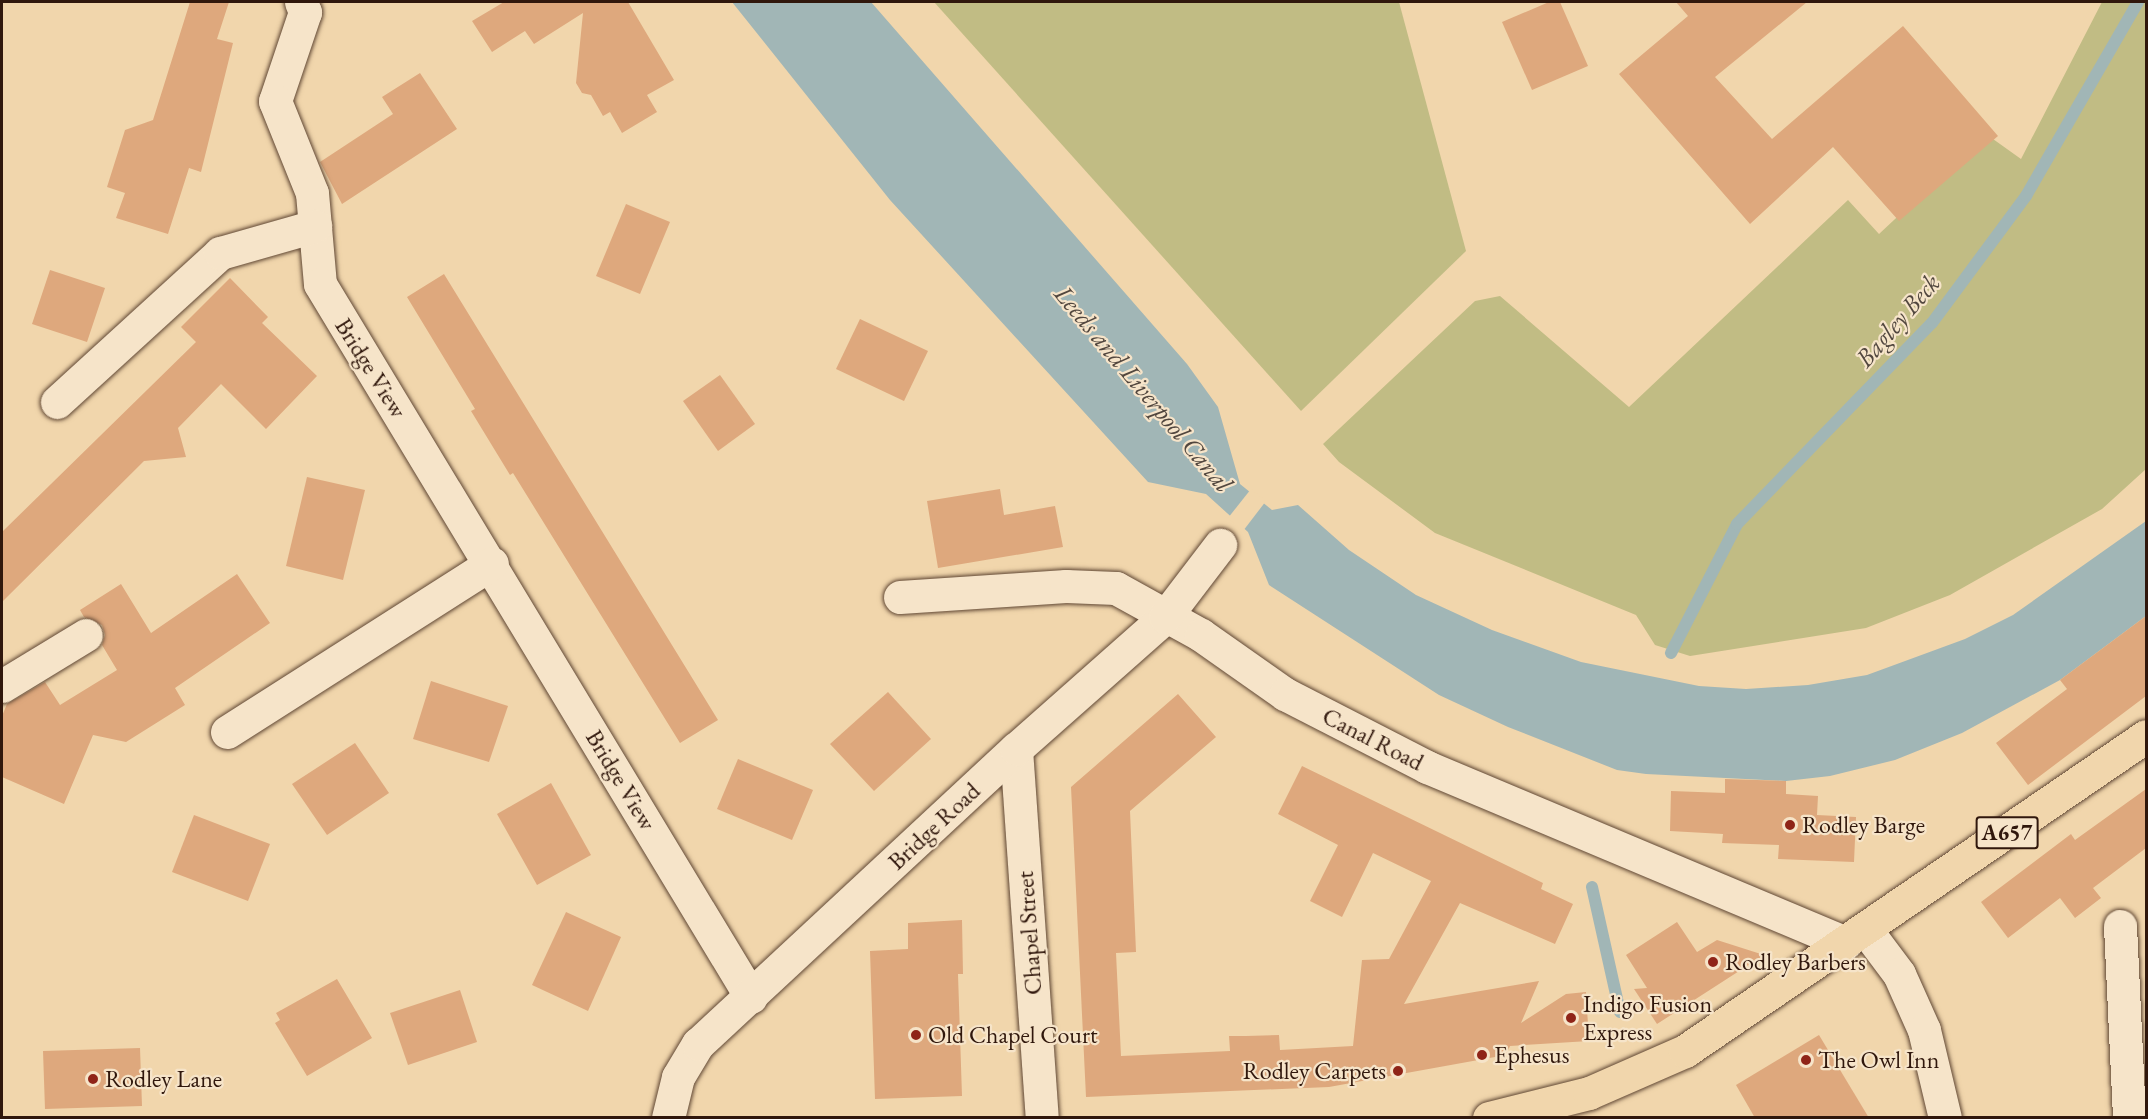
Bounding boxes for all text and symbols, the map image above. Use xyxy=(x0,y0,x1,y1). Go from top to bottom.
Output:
water label: Bagley Beck xyxy=(1849,268,1947,374)
water label: Leeds and Liverpool Canal xyxy=(1047,279,1239,499)
street label: Bridge View xyxy=(329,313,413,423)
street label: Canal Road xyxy=(1318,701,1428,777)
street label: Bridge View xyxy=(580,725,662,835)
street label: Bridge Road xyxy=(882,776,986,876)
place label: Rodley Barge xyxy=(1802,811,1925,839)
road number: A657 xyxy=(1976,814,2038,852)
marker: Rodley Barge xyxy=(1783,818,1797,832)
street label: Chapel Street xyxy=(1010,870,1048,996)
place label: Rodley Barbers xyxy=(1725,948,1866,976)
marker: Rodley Barbers xyxy=(1706,955,1720,969)
place label: Indigo Fusion Express xyxy=(1583,990,1712,1046)
marker: Indigo Fusion Express xyxy=(1564,1011,1578,1025)
place label: Old Chapel Court xyxy=(928,1021,1097,1049)
marker: Old Chapel Court xyxy=(909,1028,923,1042)
place label: Ephesus xyxy=(1494,1041,1570,1069)
place label: The Owl Inn xyxy=(1818,1046,1939,1074)
marker: Ephesus xyxy=(1475,1048,1489,1062)
marker: The Owl Inn xyxy=(1799,1053,1813,1067)
place label: Rodley Carpets xyxy=(1243,1057,1386,1085)
marker: Rodley Carpets xyxy=(1391,1064,1405,1078)
place label: Rodley Lane xyxy=(105,1065,222,1093)
marker: Rodley Lane xyxy=(86,1072,100,1086)

